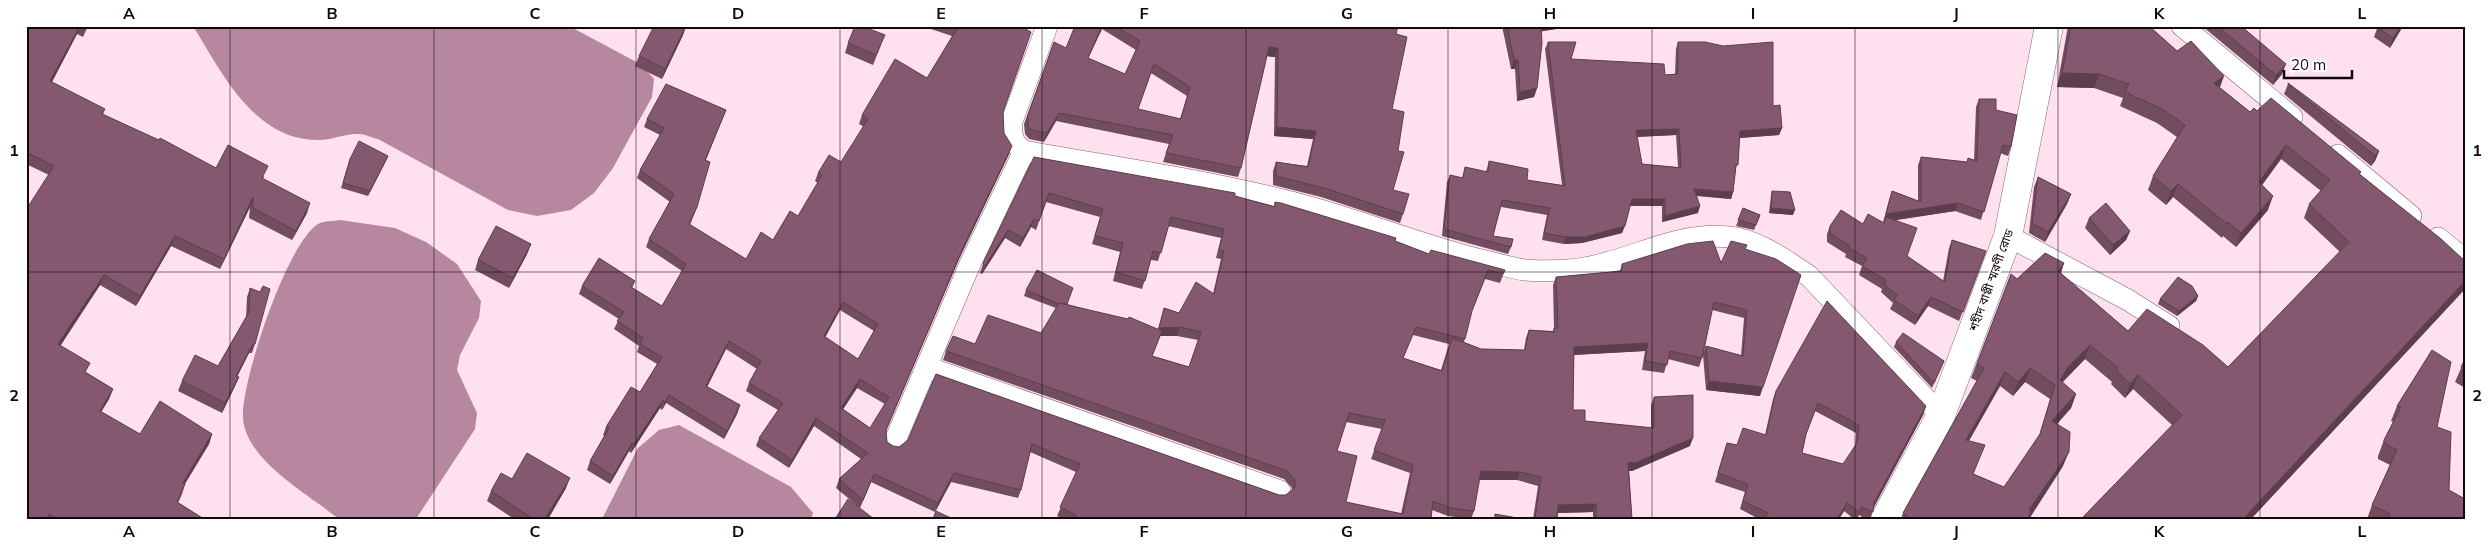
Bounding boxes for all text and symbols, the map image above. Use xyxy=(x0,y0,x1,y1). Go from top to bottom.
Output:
text: A xyxy=(123,3,135,23)
text: B xyxy=(326,3,338,23)
text: C xyxy=(530,3,541,23)
text: D xyxy=(732,3,744,23)
text: E xyxy=(936,3,946,23)
text: F xyxy=(1139,3,1149,23)
text: G xyxy=(1341,3,1353,23)
text: H xyxy=(1544,3,1556,23)
text: I xyxy=(1751,3,1755,23)
text: J xyxy=(1953,3,1959,23)
text: K xyxy=(2154,3,2166,23)
text: L xyxy=(2358,3,2367,23)
scale bar xyxy=(2284,48,2351,80)
text: 20 m xyxy=(2291,55,2326,74)
text: 1 xyxy=(9,140,19,160)
text: 1 xyxy=(2472,140,2482,160)
street label: শহীদ বাপ্পী স্মরণী রোড xyxy=(1965,227,2017,334)
text: 2 xyxy=(9,385,19,405)
text: 2 xyxy=(2472,385,2482,405)
text: A xyxy=(123,521,135,541)
text: B xyxy=(326,521,338,541)
text: C xyxy=(530,521,541,541)
text: D xyxy=(732,521,744,541)
text: E xyxy=(936,521,946,541)
text: F xyxy=(1139,521,1149,541)
text: G xyxy=(1341,521,1353,541)
text: H xyxy=(1544,521,1556,541)
text: I xyxy=(1751,521,1755,541)
text: J xyxy=(1953,521,1959,541)
text: K xyxy=(2154,521,2166,541)
text: L xyxy=(2358,521,2367,541)

